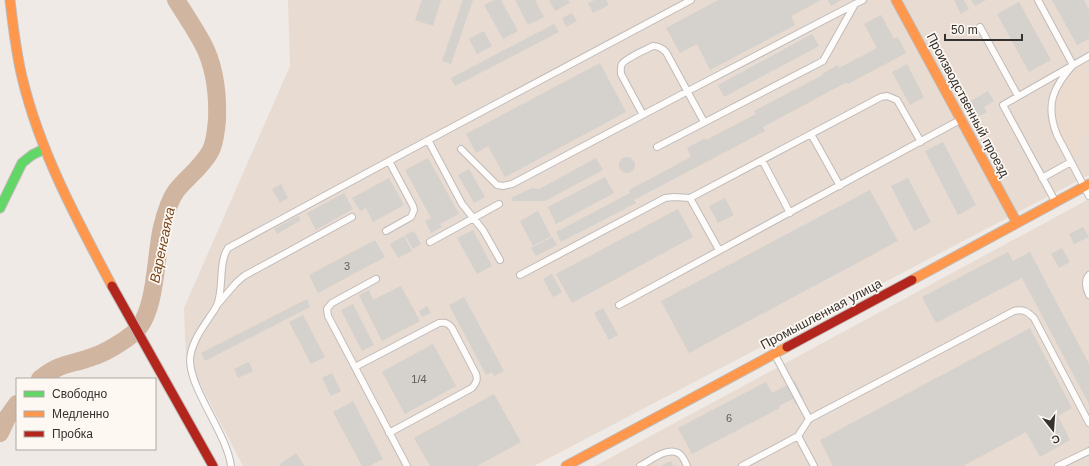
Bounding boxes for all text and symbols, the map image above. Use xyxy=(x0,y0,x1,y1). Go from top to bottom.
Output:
scale bar xyxy=(945,16,1022,42)
text: 50 m xyxy=(951,23,978,37)
street label: Производственный проезд xyxy=(924,30,1013,180)
water label: Варенгаяха xyxy=(146,205,178,284)
house number: 3 xyxy=(344,260,350,272)
street label: Промышленная улица xyxy=(758,275,885,352)
house number: 1/4 xyxy=(411,373,427,385)
legend xyxy=(16,378,156,450)
text: Свободно xyxy=(52,387,107,401)
text: Медленно xyxy=(52,407,109,421)
north arrow xyxy=(1033,410,1073,450)
house number: 6 xyxy=(726,412,732,424)
text: Пробка xyxy=(52,427,93,441)
text: С xyxy=(1050,433,1061,446)

